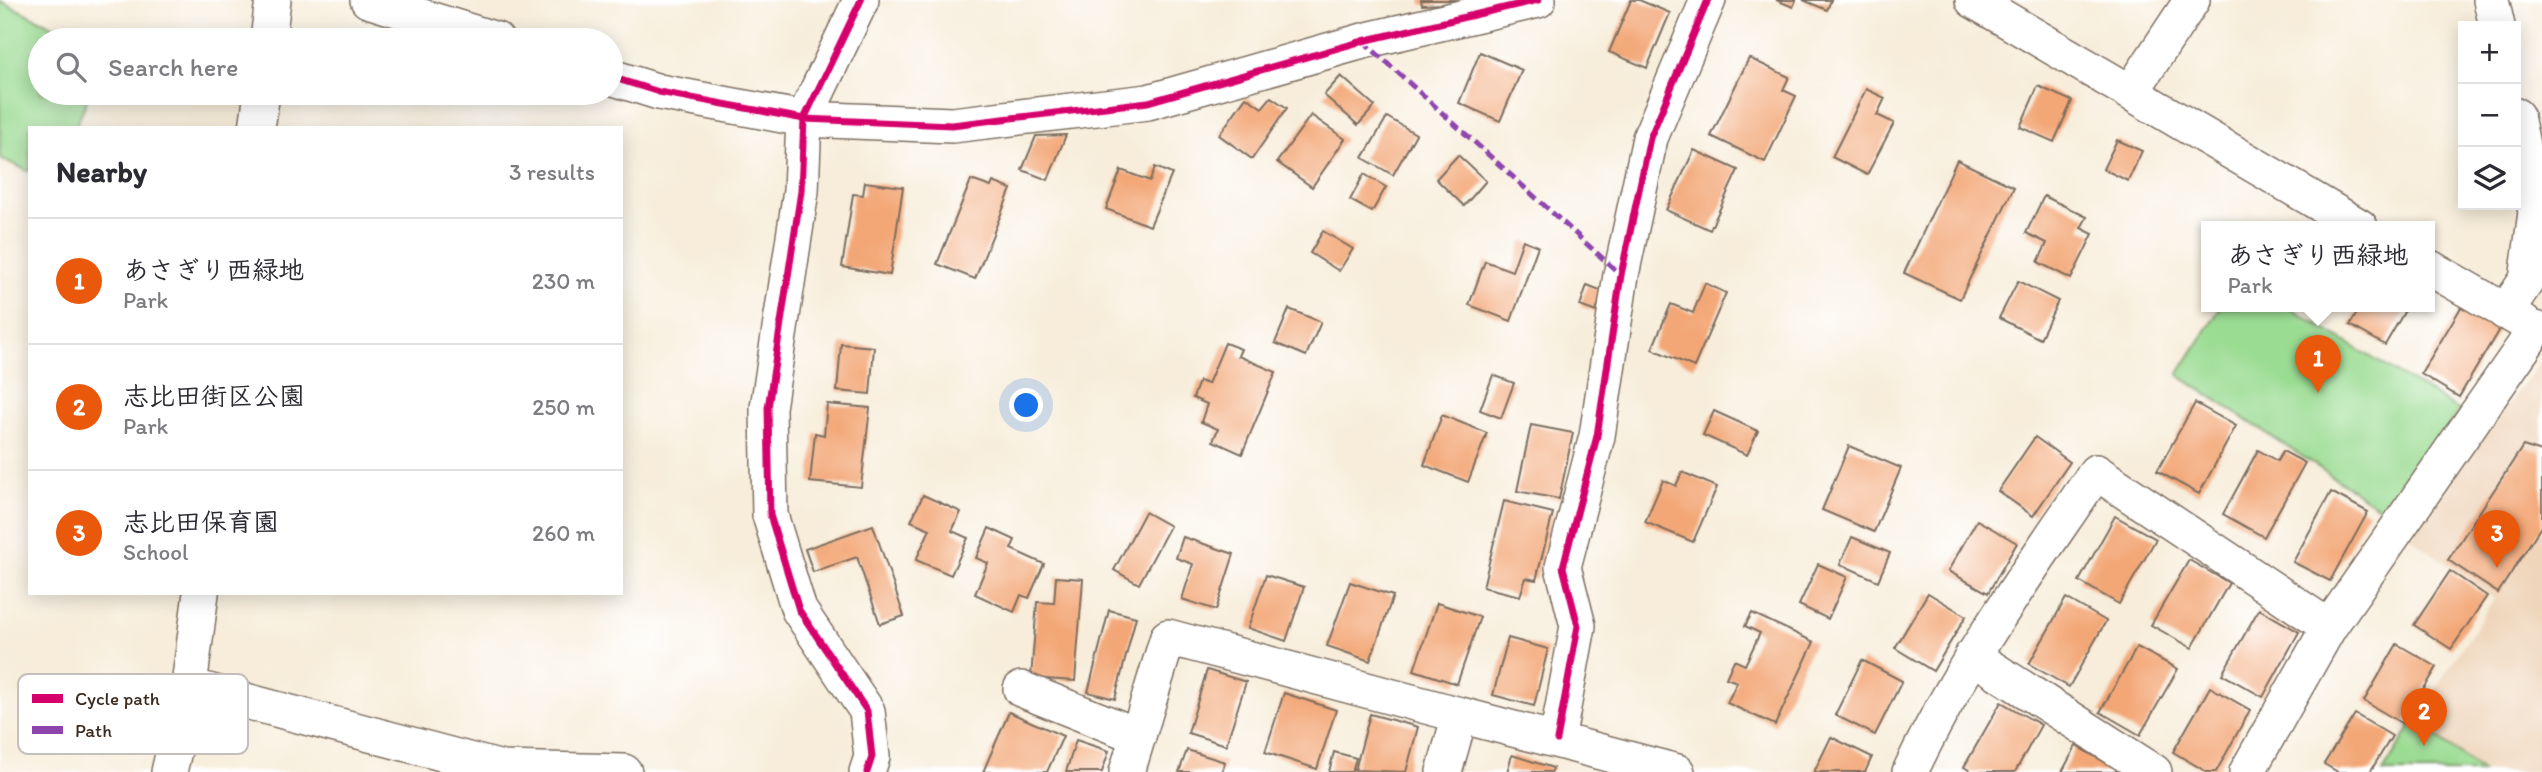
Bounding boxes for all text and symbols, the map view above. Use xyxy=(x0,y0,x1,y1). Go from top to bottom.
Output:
map controls xyxy=(2458,21,2521,210)
button: + xyxy=(2458,21,2521,84)
search box xyxy=(28,28,623,105)
icon: search xyxy=(52,48,90,86)
text: Search here xyxy=(108,51,238,83)
button: − xyxy=(2458,84,2521,147)
button: layers xyxy=(2458,147,2521,210)
text: Nearby xyxy=(56,153,147,190)
text: 3 results xyxy=(509,158,595,186)
popup xyxy=(2201,221,2435,312)
text: あさぎり西緑地 xyxy=(2227,239,2409,271)
text: あさぎり西緑地 xyxy=(123,254,304,286)
text: 1 xyxy=(74,267,84,295)
text: 230 m xyxy=(532,267,595,295)
text: Park xyxy=(2227,271,2273,299)
text: Park xyxy=(123,286,168,314)
pin: 1 xyxy=(2295,335,2341,393)
text: 志比田街区公園 xyxy=(123,380,305,412)
your location xyxy=(1009,388,1043,422)
text: 2 xyxy=(73,393,85,421)
text: 250 m xyxy=(532,393,595,421)
text: Park xyxy=(123,412,168,440)
text: 志比田保育園 xyxy=(123,506,279,538)
pin: 3 xyxy=(2474,510,2520,568)
text: 3 xyxy=(73,519,85,547)
text: 260 m xyxy=(532,519,595,547)
text: School xyxy=(123,538,188,566)
legend xyxy=(18,674,248,754)
text: Cycle path xyxy=(75,687,160,710)
pin: 2 xyxy=(2401,688,2447,746)
text: Path xyxy=(75,719,112,742)

